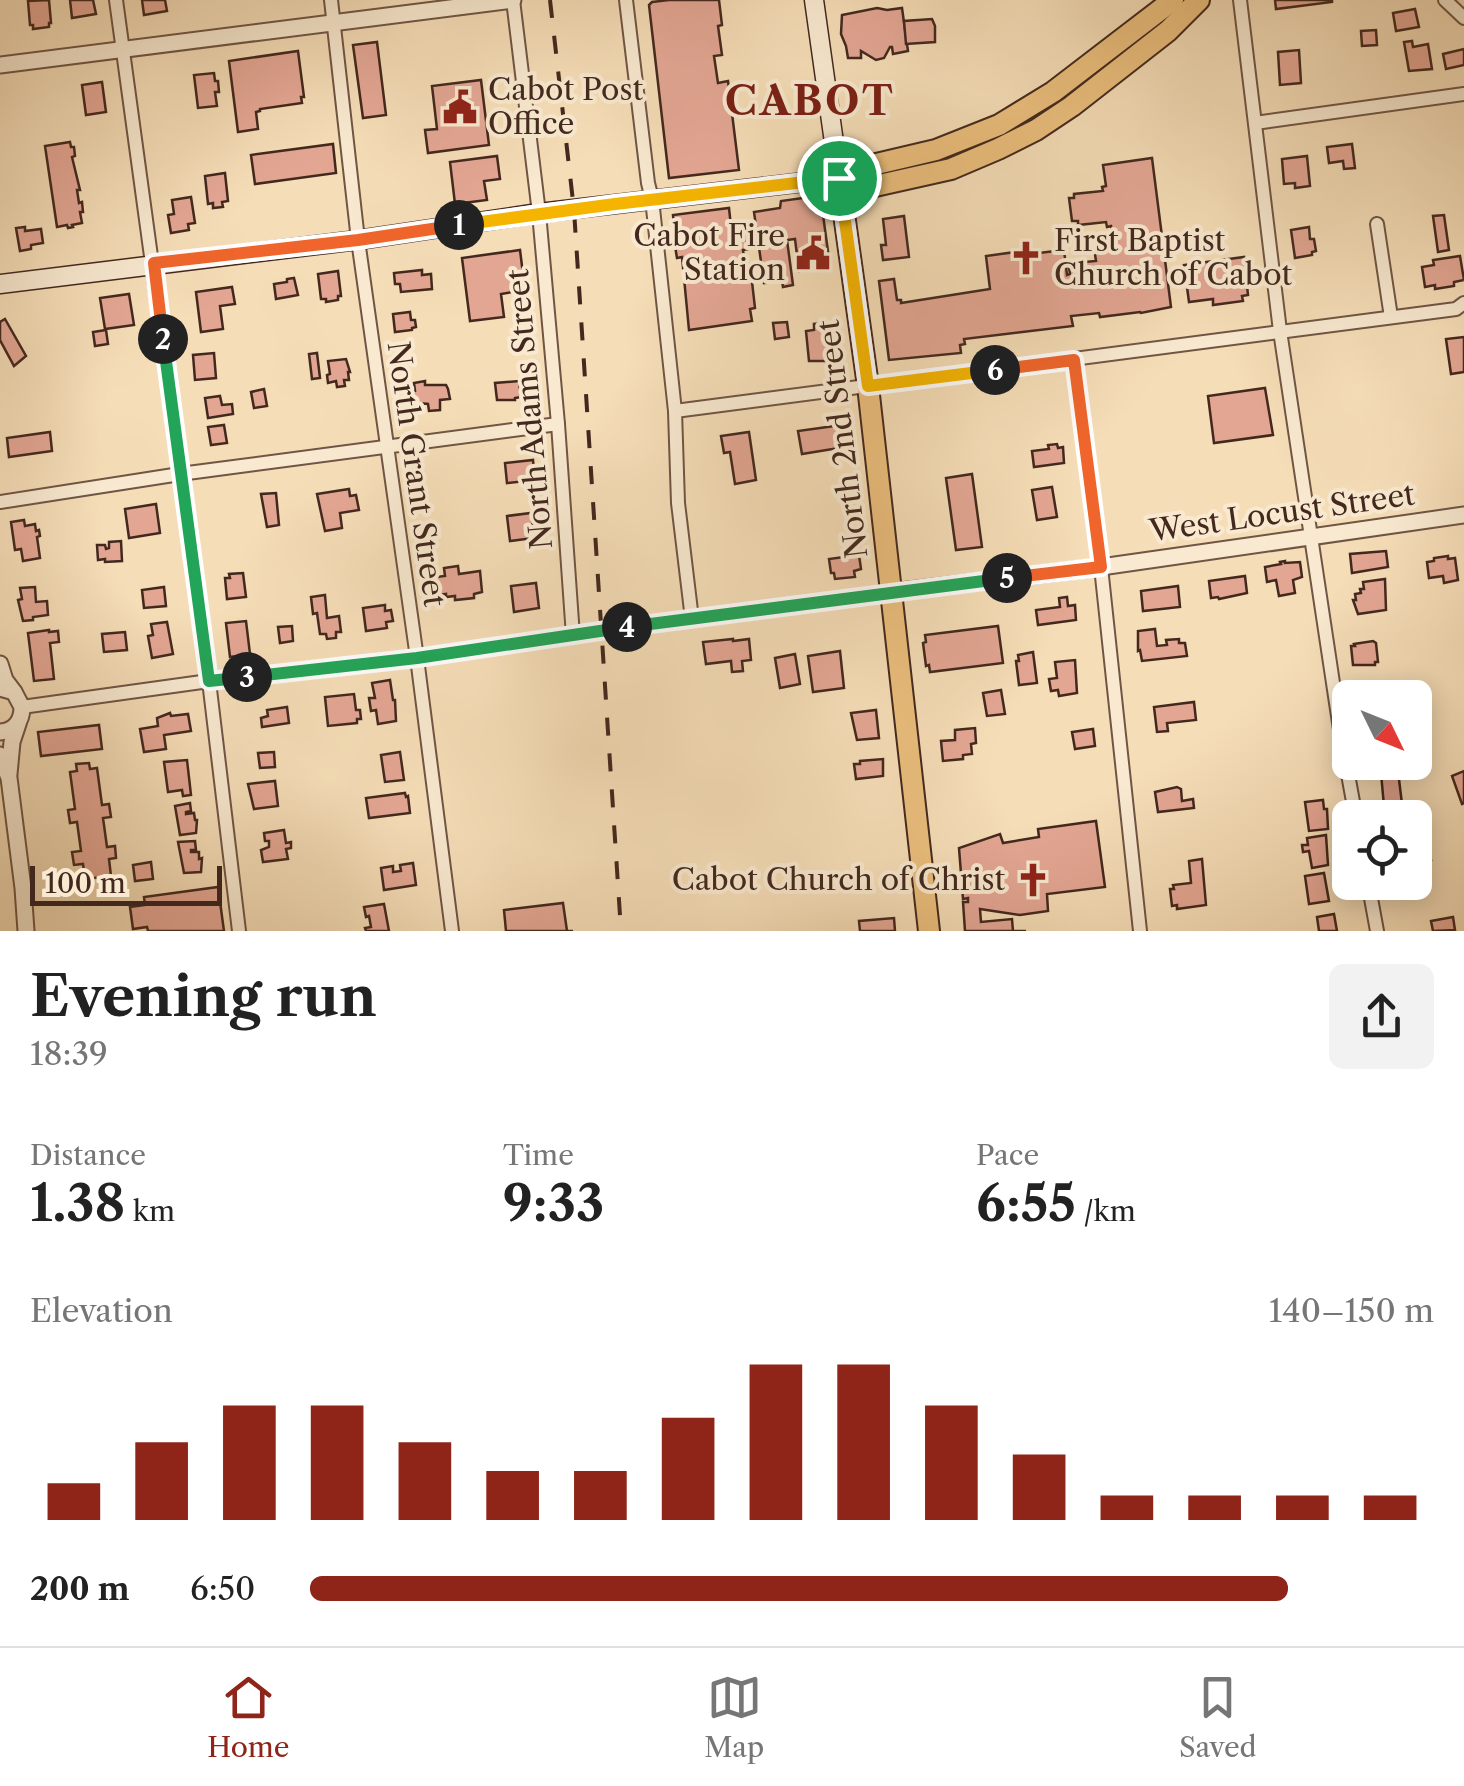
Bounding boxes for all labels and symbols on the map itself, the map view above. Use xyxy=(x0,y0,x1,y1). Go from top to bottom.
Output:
place label: Cabot Post Office xyxy=(488,71,643,142)
district label: CABOT xyxy=(725,76,895,125)
public building icon: Cabot Post Office xyxy=(441,88,479,126)
pin xyxy=(797,136,882,221)
pin: 1 xyxy=(434,200,484,250)
place label: Cabot Fire Station xyxy=(633,217,785,288)
place label: First Baptist Church of Cabot xyxy=(1054,222,1293,293)
public building icon: Cabot Fire Station xyxy=(794,234,832,272)
church icon: First Baptist Church of Cabot xyxy=(1007,239,1045,277)
street label: North Adams Street xyxy=(499,267,560,551)
pin: 2 xyxy=(138,314,188,364)
street label: North 2nd Street xyxy=(809,317,875,560)
street label: North Grant Street xyxy=(380,339,453,609)
pin: 6 xyxy=(970,345,1020,395)
street label: West Locust Street xyxy=(1146,476,1417,550)
pin: 5 xyxy=(982,553,1032,603)
pin: 4 xyxy=(602,602,652,652)
pin: 3 xyxy=(222,652,272,702)
north arrow xyxy=(1332,680,1432,780)
scale bar xyxy=(30,861,222,906)
place label: Cabot Church of Christ xyxy=(672,861,1005,898)
church icon: Cabot Church of Christ xyxy=(1014,861,1052,899)

